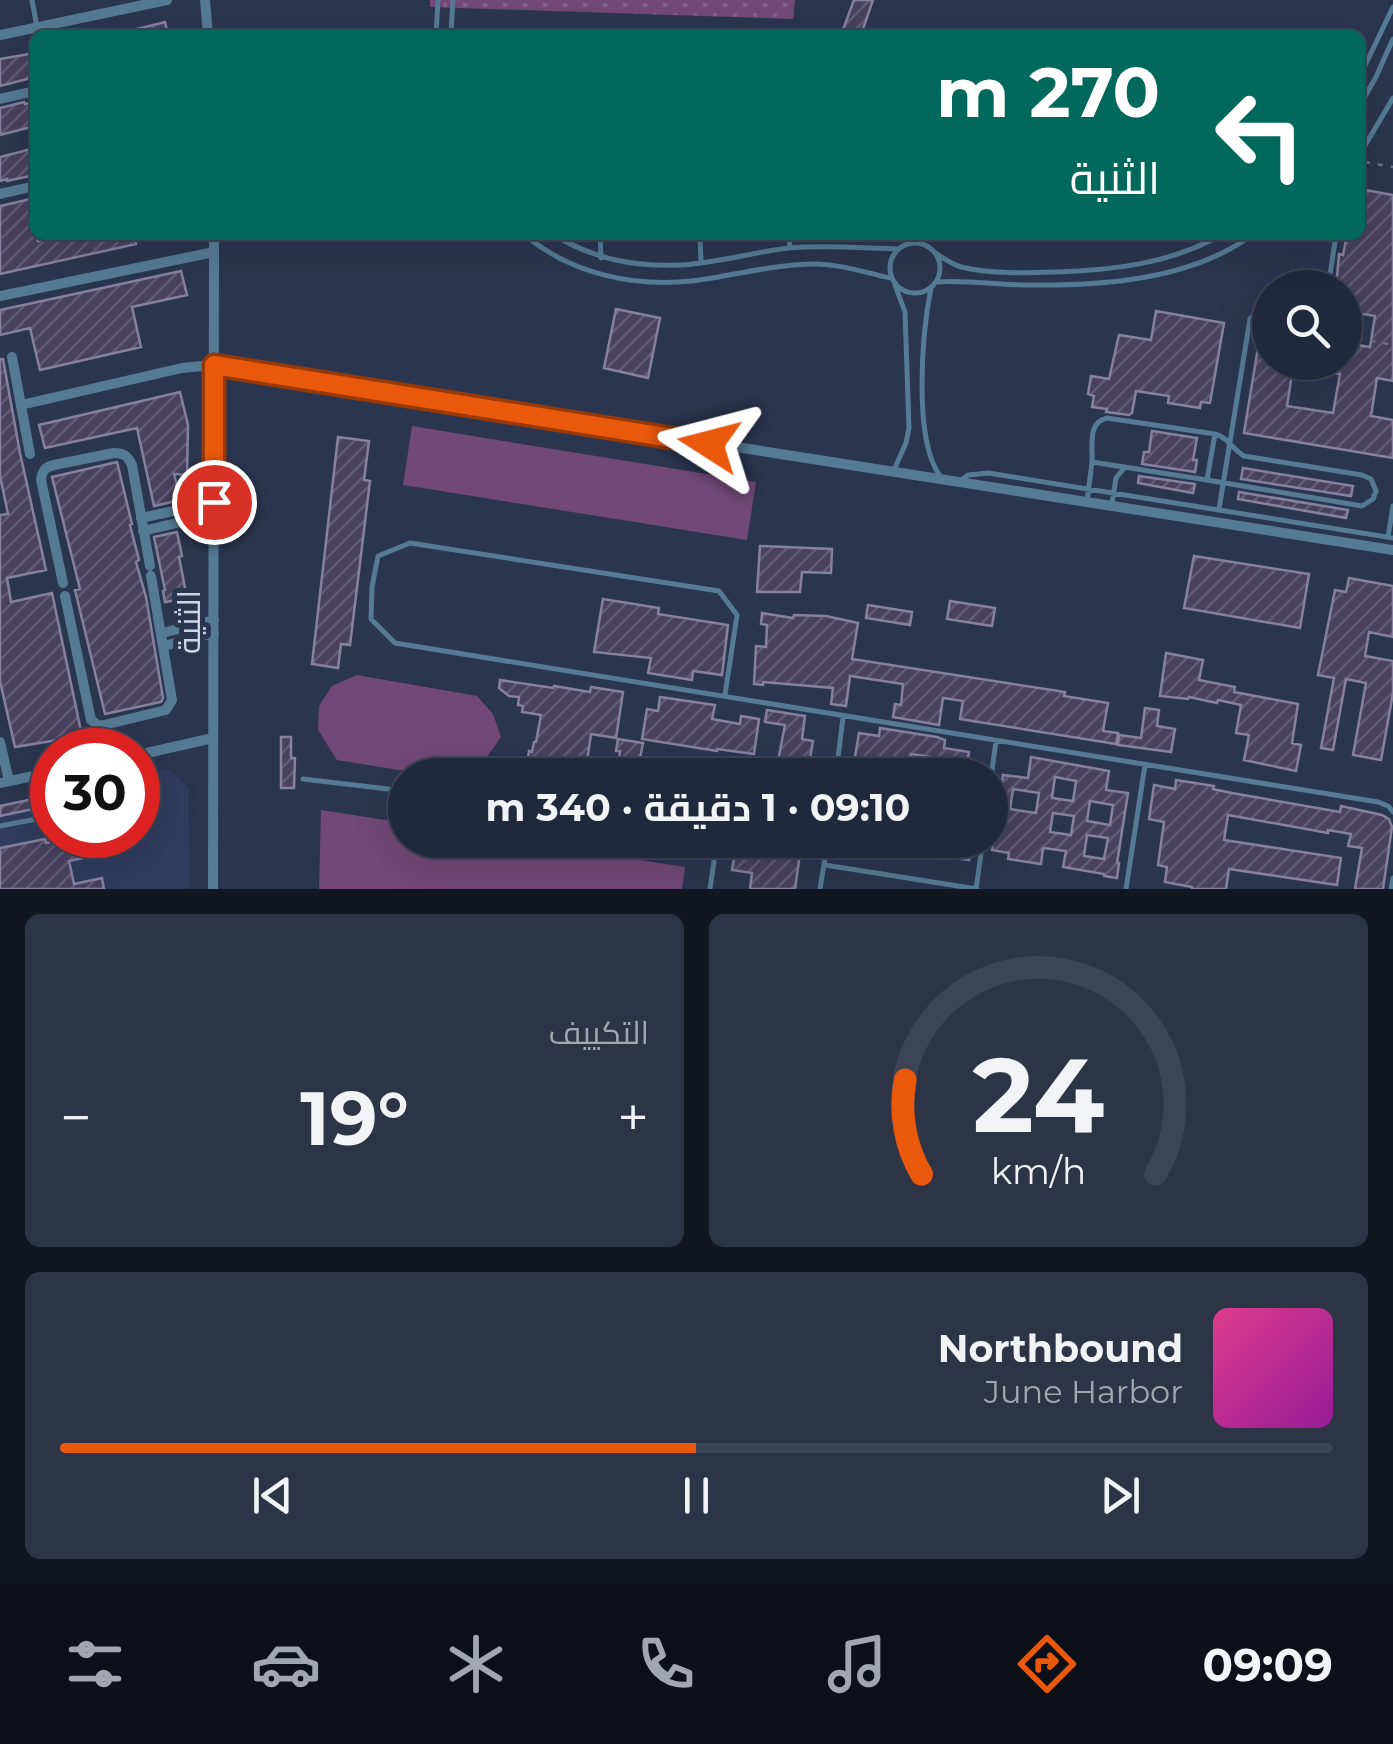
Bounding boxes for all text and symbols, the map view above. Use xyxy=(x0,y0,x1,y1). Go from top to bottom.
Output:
text: 270 m xyxy=(936,49,1160,135)
icon: left xyxy=(1195,70,1325,200)
text: الثنية xyxy=(1070,150,1160,205)
map controls xyxy=(1252,270,1362,380)
button: search xyxy=(1252,270,1362,380)
position arrow xyxy=(657,392,761,496)
pin xyxy=(172,460,257,545)
icon: arrive xyxy=(187,475,242,530)
street label: الثنية xyxy=(169,590,208,654)
speed limit sign: 30 xyxy=(30,728,160,858)
text: 09:10 · 1 دقيقة · 340 m xyxy=(486,784,910,831)
text: التكييف xyxy=(549,1013,649,1052)
text: 24 xyxy=(973,1031,1104,1158)
text: 19° xyxy=(300,1072,409,1164)
text: − xyxy=(60,1084,92,1151)
text: + xyxy=(617,1084,649,1151)
text: km/h xyxy=(991,1149,1086,1193)
text: Northbound xyxy=(938,1325,1183,1372)
text: June Harbor xyxy=(984,1372,1183,1411)
icon: previous xyxy=(245,1468,300,1523)
icon: pause xyxy=(669,1468,724,1523)
icon: next xyxy=(1093,1468,1148,1523)
icon: filters xyxy=(60,1629,130,1699)
icon: car xyxy=(251,1629,321,1699)
icon: climate xyxy=(441,1629,511,1699)
icon: phone xyxy=(631,1629,701,1699)
icon: music xyxy=(822,1629,892,1699)
icon: directions xyxy=(1012,1629,1082,1699)
text: 09:09 xyxy=(1203,1637,1333,1692)

